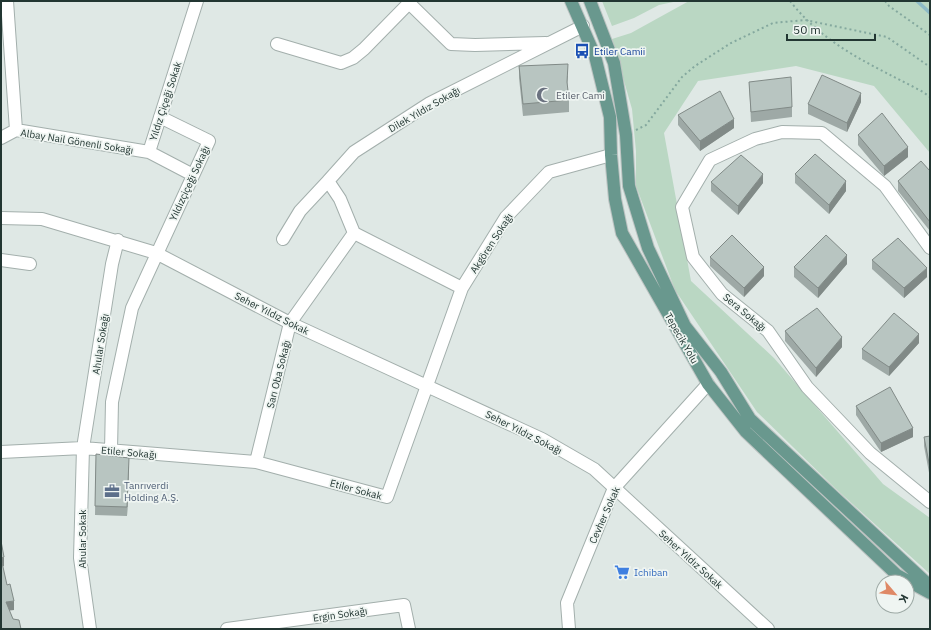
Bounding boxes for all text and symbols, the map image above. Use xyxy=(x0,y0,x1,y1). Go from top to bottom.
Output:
scale bar xyxy=(787,16,875,42)
text: 50 m xyxy=(793,22,821,37)
bus stop icon: Etiler Camii xyxy=(573,42,591,60)
place label: Etiler Camii xyxy=(594,45,645,58)
street label: Yıldız Çiçeği Sokak xyxy=(147,59,185,142)
street label: Dilek Yıldız Sokağı xyxy=(386,84,463,135)
mosque icon: Etiler Cami xyxy=(535,86,553,104)
place label: Etiler Cami xyxy=(556,89,605,102)
street label: Albay Nail Gönenli Sokağı xyxy=(19,126,134,157)
street label: Yıldızçiçeği Sokağı xyxy=(166,144,213,223)
street label: Akgören Sokağı xyxy=(467,211,516,276)
street label: Seher Yıldız Sokak xyxy=(232,289,312,338)
street label: Sera Sokağı xyxy=(720,291,769,334)
street label: Tepecik Yolu xyxy=(662,311,701,366)
street label: Ahular Sokağı xyxy=(89,313,112,376)
street label: Sarı Oba Sokağı xyxy=(264,339,293,410)
street label: Seher Yıldız Sokağı xyxy=(483,408,564,457)
street label: Etiler Sokağı xyxy=(101,444,157,461)
street label: Etiler Sokak xyxy=(328,476,384,503)
place label: Tanrıverdi Holding A.Ş. xyxy=(124,479,179,504)
office icon: Tanrıverdi Holding A.Ş. xyxy=(103,482,121,500)
street label: Cevher Sokak xyxy=(586,484,623,546)
street label: Ahular Sokak xyxy=(76,509,89,569)
street label: Seher Yıldız Sokak xyxy=(656,527,726,592)
supermarket icon: Ichiban xyxy=(613,563,631,581)
place label: Ichiban xyxy=(634,566,668,579)
north arrow xyxy=(875,574,915,614)
text: K xyxy=(896,592,912,606)
street label: Ergin Sokağı xyxy=(312,604,368,625)

